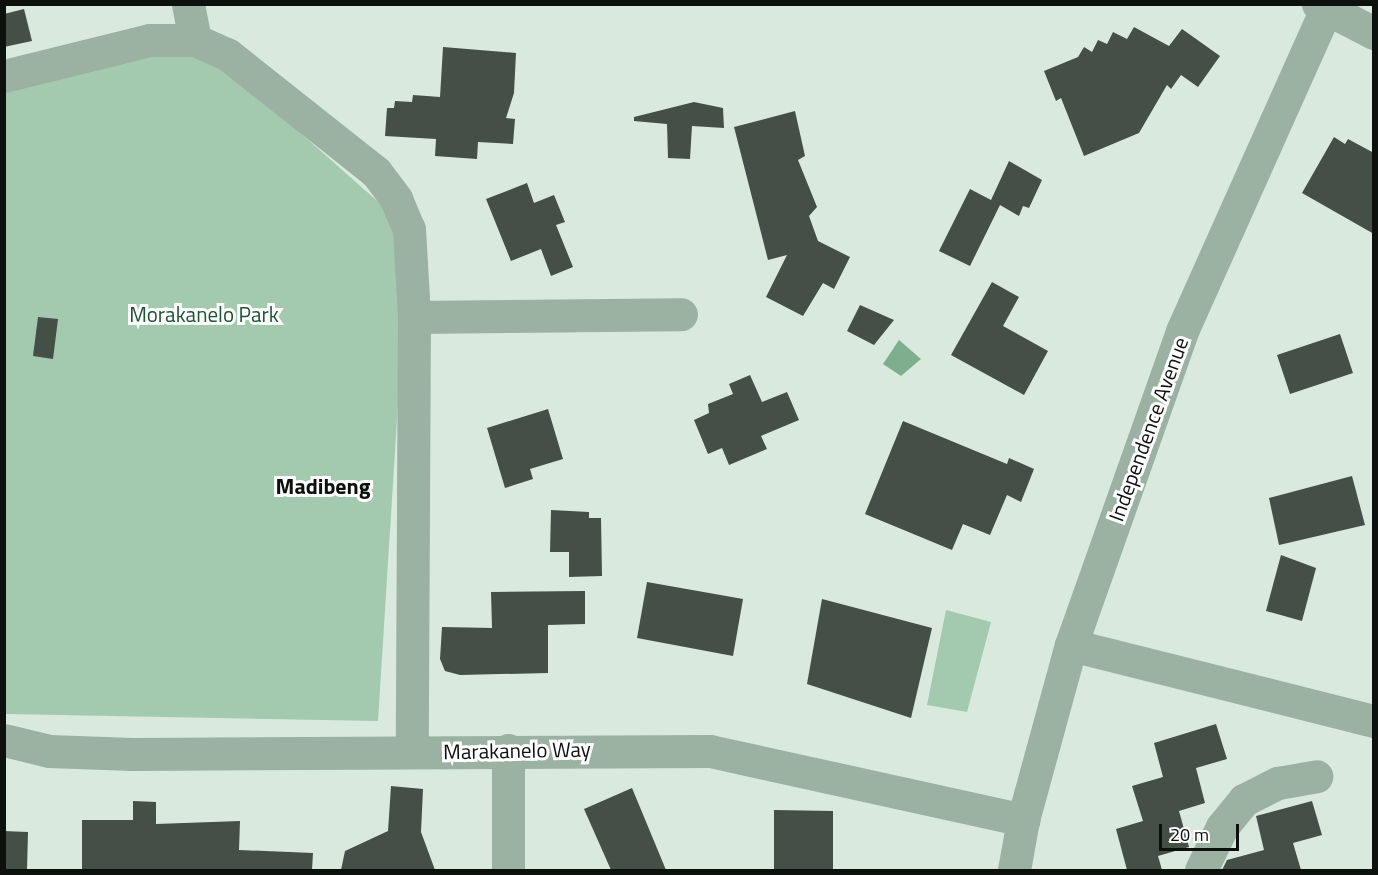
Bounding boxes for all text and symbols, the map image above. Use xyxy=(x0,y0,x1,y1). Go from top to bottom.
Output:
park label: Morakanelo Park xyxy=(129,301,279,327)
street label: Independence Avenue xyxy=(1103,334,1193,524)
district label: Madibeng xyxy=(276,474,370,500)
street label: Marakanelo Way xyxy=(443,736,591,764)
scale bar xyxy=(1162,812,1242,850)
text: 20 m xyxy=(1170,821,1209,848)

